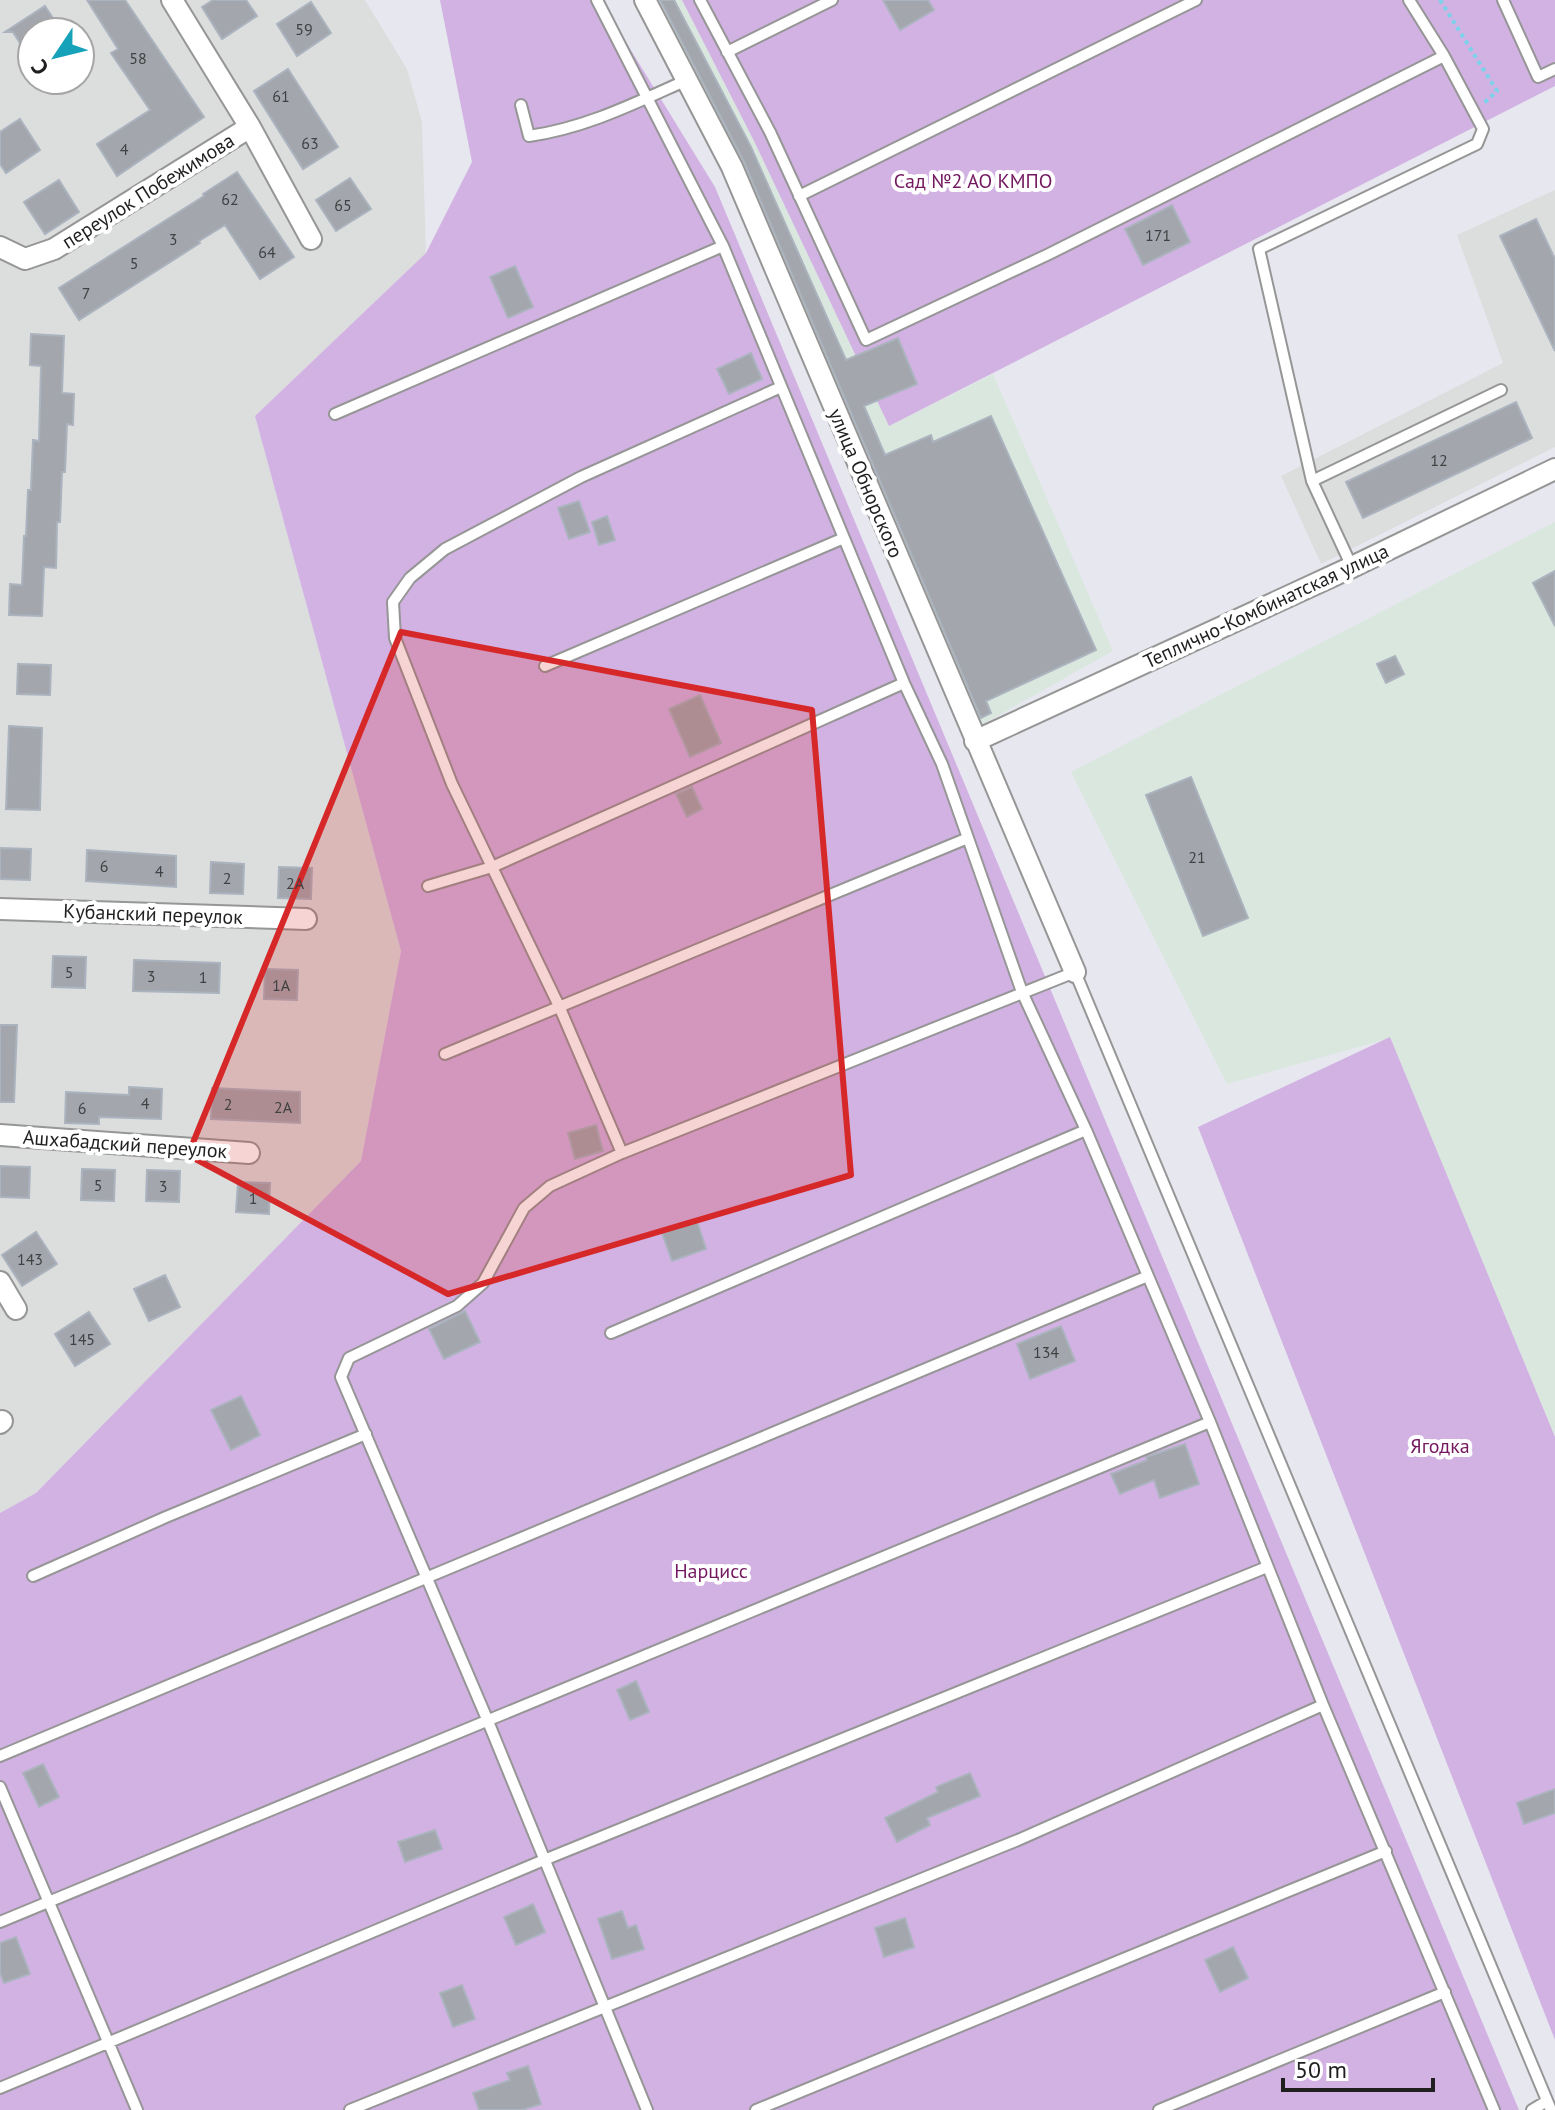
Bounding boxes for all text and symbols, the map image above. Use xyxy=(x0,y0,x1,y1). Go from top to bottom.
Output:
north arrow xyxy=(16,16,96,96)
house number: 59 xyxy=(295,19,313,39)
house number: 58 xyxy=(129,48,147,68)
text: С xyxy=(25,54,55,81)
house number: 61 xyxy=(272,86,290,106)
street label: переулок Побежимова xyxy=(57,127,239,255)
house number: 63 xyxy=(301,133,319,153)
house number: 4 xyxy=(120,139,129,159)
park label: Сад №2 АО КМПО xyxy=(894,168,1052,194)
house number: 62 xyxy=(221,189,239,209)
house number: 65 xyxy=(334,195,352,215)
house number: 171 xyxy=(1145,225,1171,245)
house number: 3 xyxy=(169,229,177,249)
house number: 64 xyxy=(258,242,276,262)
house number: 5 xyxy=(130,253,138,273)
house number: 7 xyxy=(82,283,90,303)
street label: улица Обнорского xyxy=(823,404,909,562)
house number: 12 xyxy=(1430,450,1448,470)
street label: Теплично-Комбинатская улица xyxy=(1139,538,1393,674)
house number: 21 xyxy=(1188,847,1206,867)
house number: 6 xyxy=(100,856,108,876)
house number: 4 xyxy=(155,861,164,881)
house number: 2 xyxy=(223,868,231,888)
house number: 2А xyxy=(286,873,305,893)
street label: Кубанский переулок xyxy=(63,898,244,930)
house number: 5 xyxy=(65,962,73,982)
house number: 3 xyxy=(147,966,155,986)
house number: 1 xyxy=(199,967,207,987)
house number: 1А xyxy=(272,975,291,995)
house number: 4 xyxy=(141,1093,150,1113)
house number: 2 xyxy=(224,1094,232,1114)
house number: 2А xyxy=(274,1097,293,1117)
house number: 6 xyxy=(78,1098,86,1118)
street label: Ашхабадский переулок xyxy=(22,1124,228,1164)
house number: 5 xyxy=(94,1175,102,1195)
house number: 3 xyxy=(159,1176,167,1196)
house number: 1 xyxy=(249,1188,257,1208)
house number: 143 xyxy=(17,1249,43,1269)
house number: 145 xyxy=(69,1329,95,1349)
house number: 134 xyxy=(1033,1342,1059,1362)
park label: Ягодка xyxy=(1410,1433,1470,1459)
park label: Нарцисс xyxy=(674,1558,748,1584)
scale bar xyxy=(1283,2042,1433,2092)
text: 50 m xyxy=(1295,2054,1347,2085)

